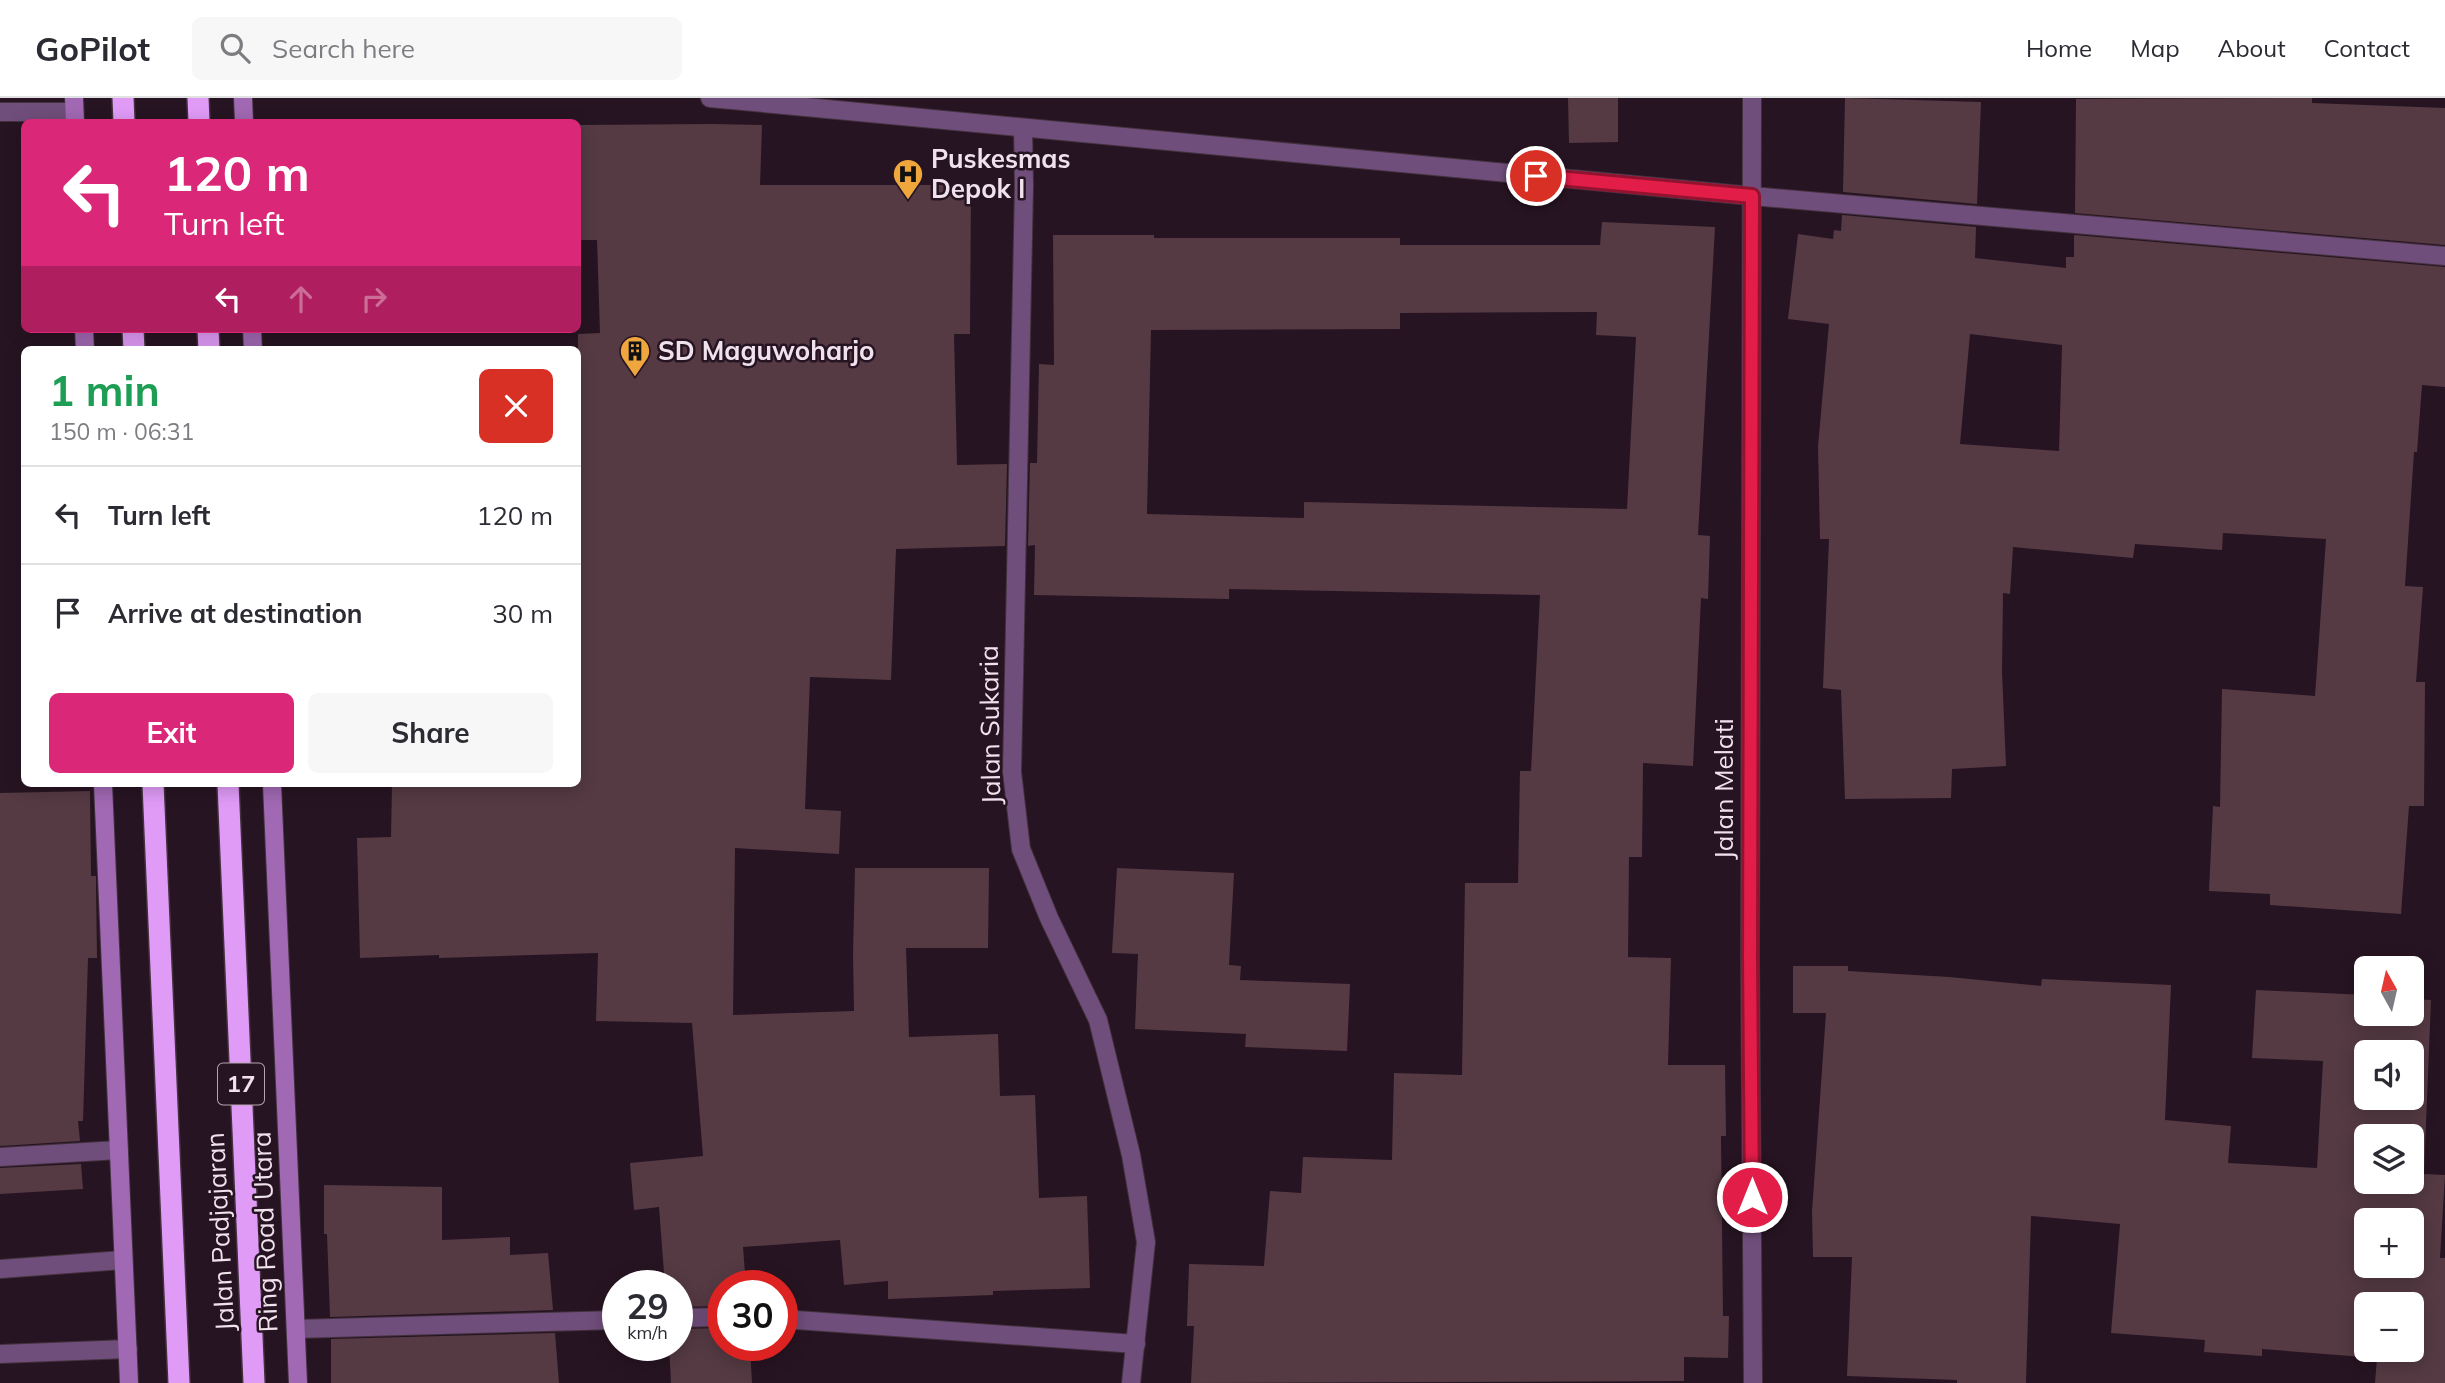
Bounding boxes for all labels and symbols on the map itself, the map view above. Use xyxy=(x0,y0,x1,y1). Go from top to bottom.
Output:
place label: Puskesmas Depok I xyxy=(931,142,1071,205)
pin xyxy=(1506,146,1566,206)
hospital icon: Puskesmas Depok I xyxy=(891,157,925,201)
building icon: SD Maguwoharjo xyxy=(618,334,652,378)
place label: SD Maguwoharjo xyxy=(658,334,874,367)
street label: Jalan Sukaria xyxy=(972,645,1007,805)
street label: Jalan Melati xyxy=(1707,718,1740,860)
north arrow xyxy=(2354,956,2424,1026)
road number: 17 xyxy=(218,1064,264,1104)
street label: Ring Road Utara xyxy=(245,1131,284,1333)
street label: Jalan Padjajaran xyxy=(198,1132,241,1332)
position arrow xyxy=(1715,1160,1789,1234)
speed limit sign: 30 xyxy=(707,1270,798,1361)

